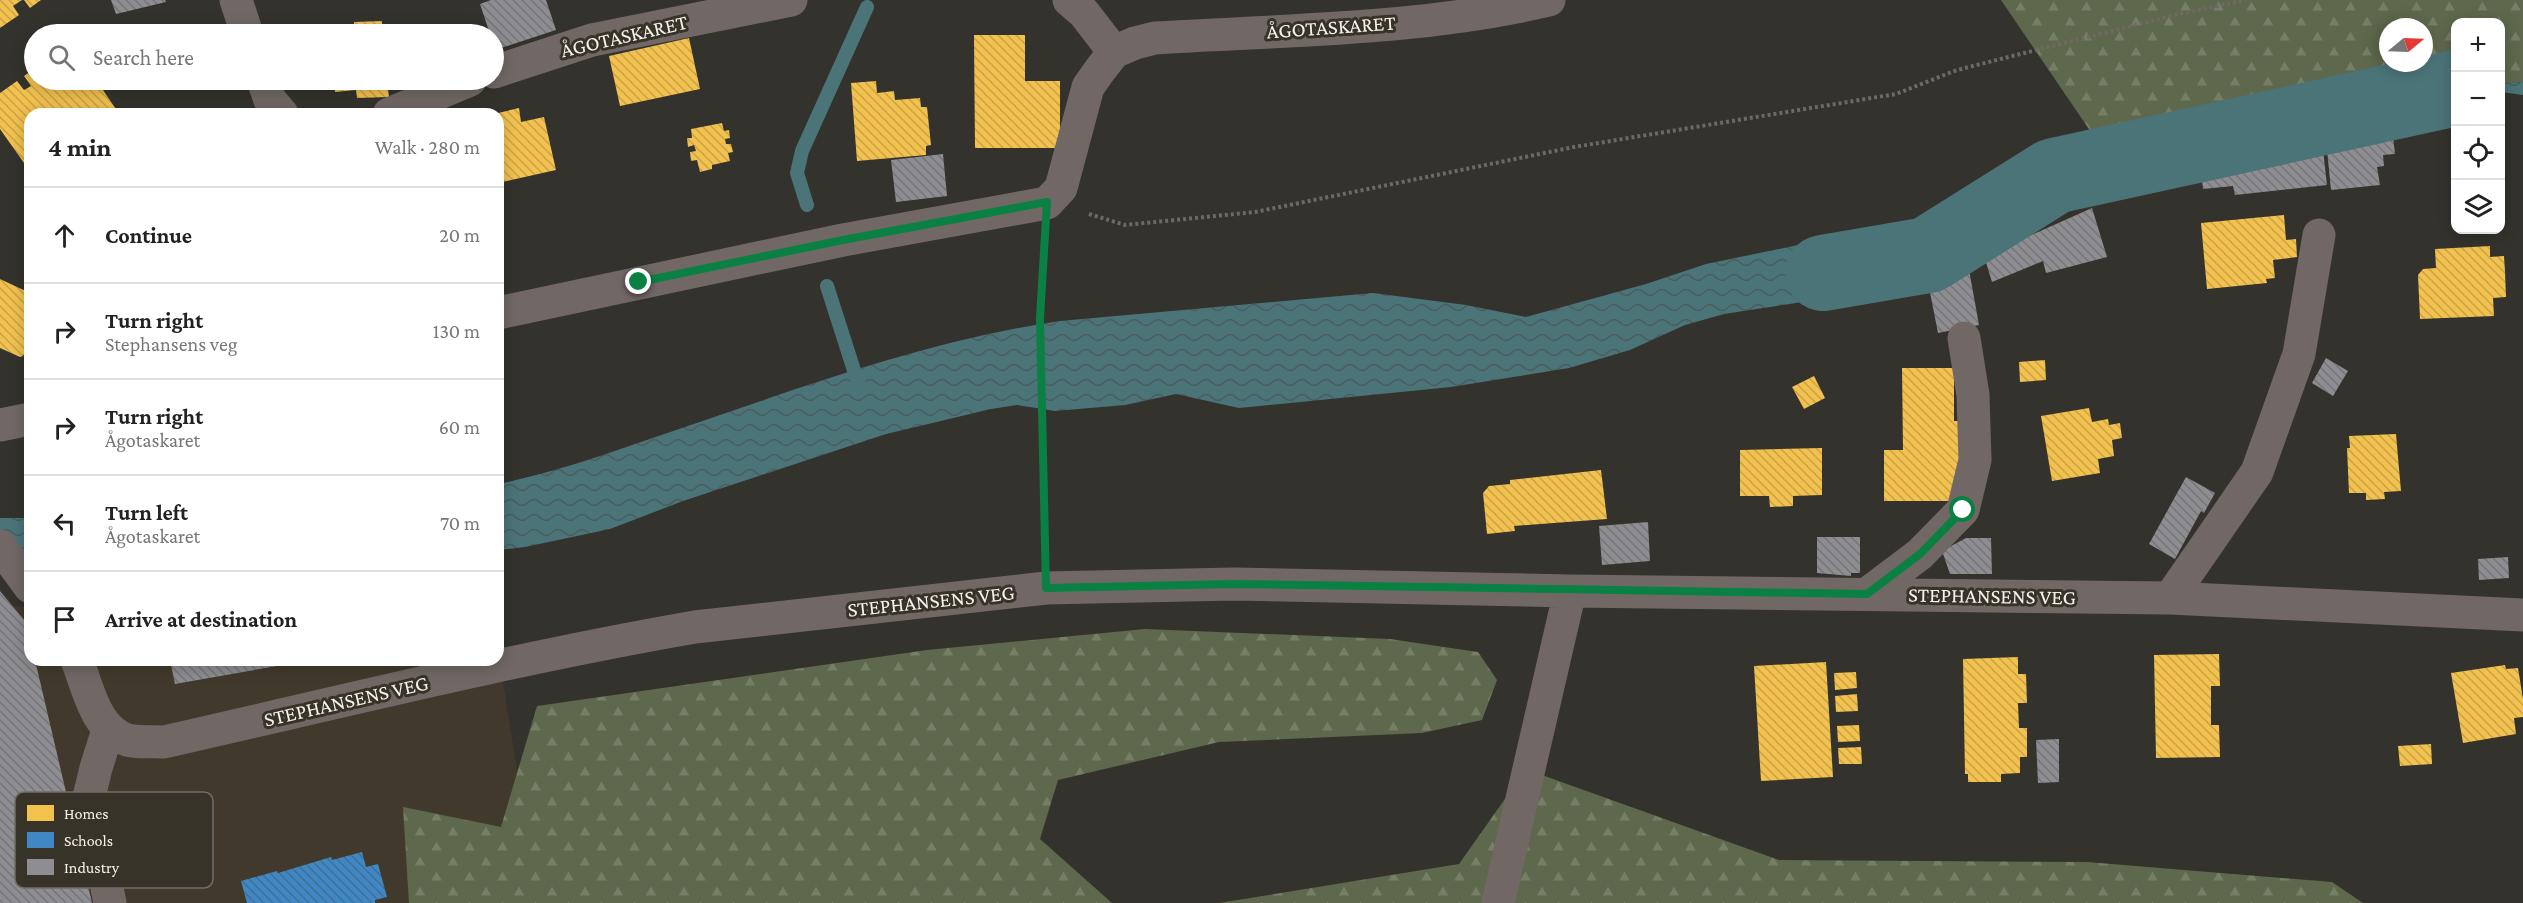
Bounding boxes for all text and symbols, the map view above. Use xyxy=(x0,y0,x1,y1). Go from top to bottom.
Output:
street label: ÅGOTASKARET xyxy=(558,10,690,62)
street label: ÅGOTASKARET xyxy=(1266,10,1397,43)
north arrow xyxy=(2379,18,2433,72)
map controls xyxy=(2451,18,2505,234)
button: + xyxy=(2451,18,2505,72)
search box xyxy=(24,24,504,90)
icon: search xyxy=(45,41,78,74)
text: Search here xyxy=(93,45,194,70)
button: − xyxy=(2451,72,2505,126)
button: locate xyxy=(2451,126,2505,180)
text: 4 min xyxy=(48,133,112,162)
text: Walk · 280 m xyxy=(375,136,480,158)
button: layers xyxy=(2451,180,2505,234)
icon: ahead xyxy=(48,219,81,252)
text: Continue xyxy=(105,223,192,248)
text: 20 m xyxy=(439,224,480,246)
route end xyxy=(625,268,651,294)
text: Turn right xyxy=(105,308,203,333)
icon: right xyxy=(48,315,81,348)
text: 130 m xyxy=(433,320,480,342)
text: Stephansens veg xyxy=(105,333,237,355)
text: Turn right xyxy=(105,404,203,429)
icon: right xyxy=(48,411,81,444)
text: 60 m xyxy=(439,416,480,438)
text: Ågotaskaret xyxy=(105,429,200,451)
route start xyxy=(1949,496,1975,522)
text: Turn left xyxy=(105,500,188,525)
icon: left xyxy=(48,507,81,540)
text: 70 m xyxy=(440,512,480,534)
text: Ågotaskaret xyxy=(105,525,200,547)
street label: STEPHANSENS VEG xyxy=(846,580,1016,622)
street label: STEPHANSENS VEG xyxy=(1908,583,2076,609)
icon: arrive xyxy=(48,603,81,636)
text: Arrive at destination xyxy=(105,607,297,632)
street label: STEPHANSENS VEG xyxy=(261,670,431,732)
legend xyxy=(15,792,213,888)
text: Homes xyxy=(64,805,109,822)
text: Schools xyxy=(64,832,113,849)
text: Industry xyxy=(64,859,120,877)

